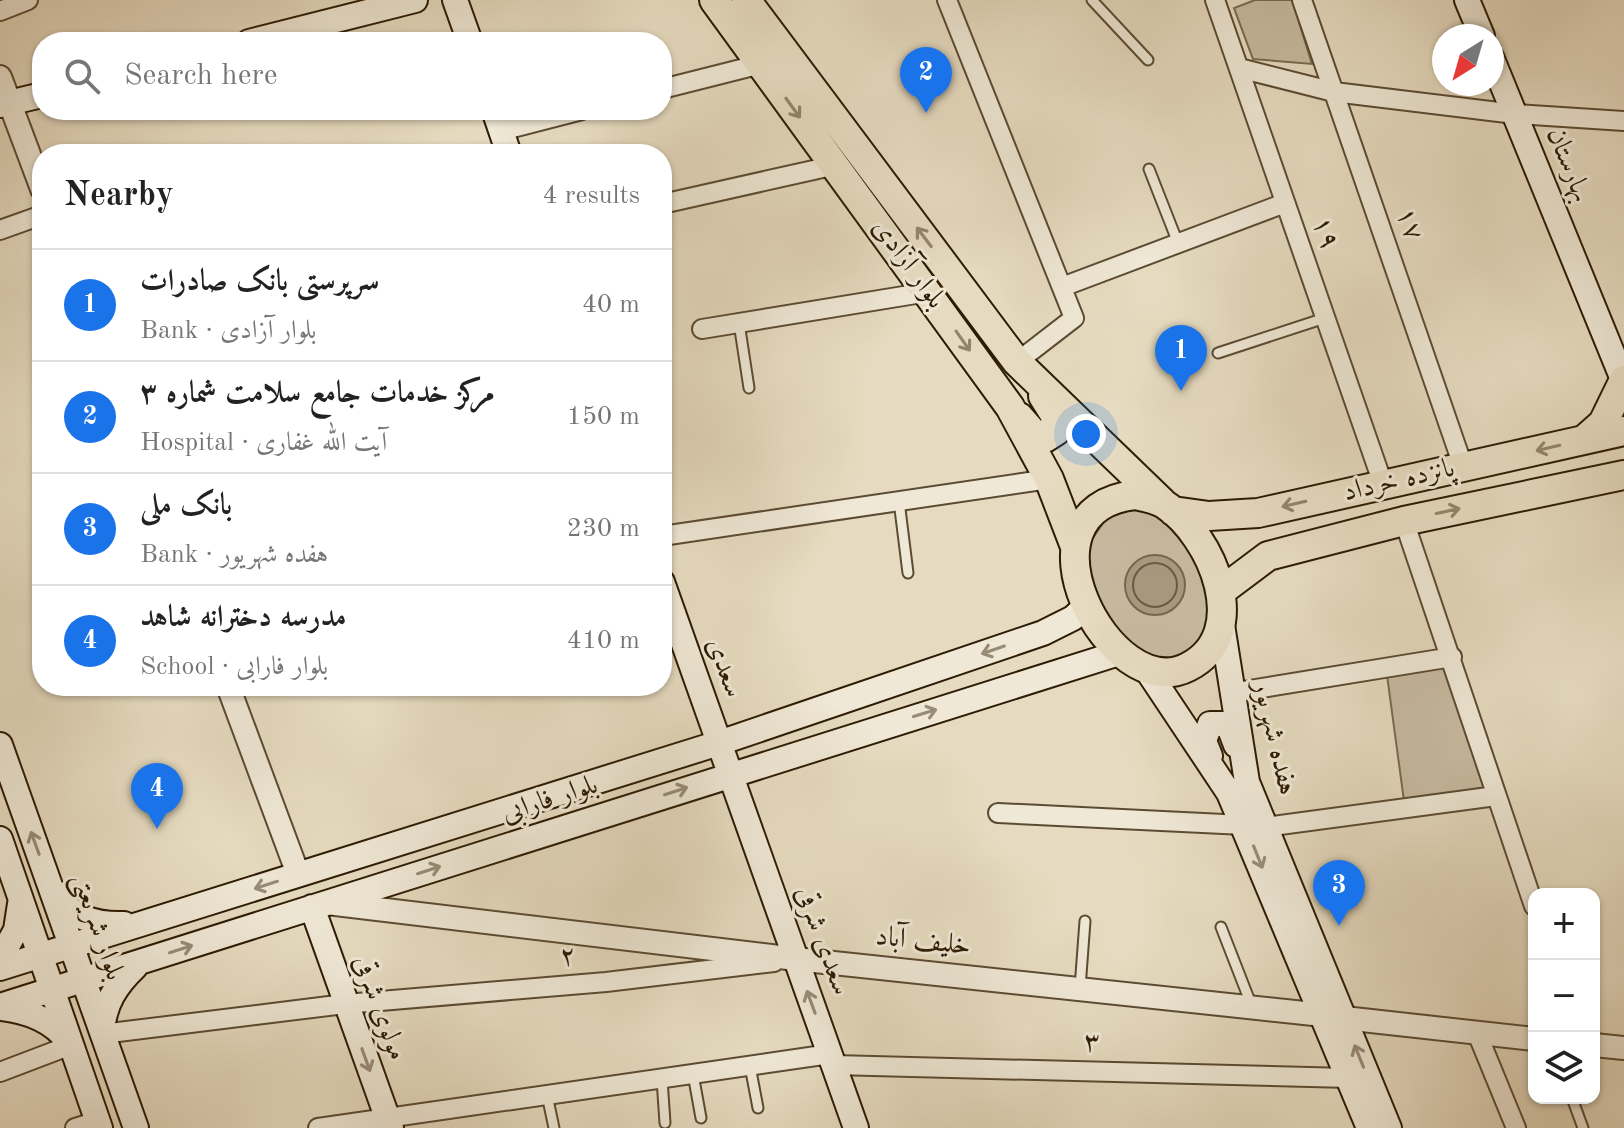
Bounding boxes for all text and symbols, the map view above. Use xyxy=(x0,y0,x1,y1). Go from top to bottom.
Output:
north arrow xyxy=(1432,24,1504,96)
search box xyxy=(32,32,672,120)
pin: 2 xyxy=(900,47,952,113)
icon: search xyxy=(60,54,104,98)
text: Search here xyxy=(124,61,278,91)
one-way arrow xyxy=(785,97,802,118)
street label: بهارستان xyxy=(1539,124,1596,207)
text: Nearby xyxy=(64,179,174,213)
text: 4 results xyxy=(542,183,640,209)
street label: ۱۷ xyxy=(1390,204,1428,244)
street label: بلوار آزادی xyxy=(865,211,954,315)
street label: ۱۹ xyxy=(1306,213,1344,253)
one-way arrow xyxy=(915,227,932,248)
text: سرپرستی بانک صادرات xyxy=(140,267,379,297)
text: 1 xyxy=(82,292,98,318)
text: 40 m xyxy=(582,292,640,318)
text: Bank · بلوار آزادی xyxy=(140,318,317,344)
pin: 1 xyxy=(1155,325,1207,391)
one-way arrow xyxy=(955,329,971,351)
text: مرکز خدمات جامع سلامت شماره ۳ xyxy=(140,379,495,409)
text: 2 xyxy=(82,404,98,430)
text: 150 m xyxy=(567,404,640,430)
your location xyxy=(1066,414,1106,454)
text: Hospital · آیت الله غفاری xyxy=(140,430,387,456)
one-way arrow xyxy=(1536,441,1561,456)
street label: پانزده خرداد xyxy=(1341,454,1460,511)
text: بانک ملی xyxy=(140,491,232,521)
one-way arrow xyxy=(1282,498,1308,513)
one-way arrow xyxy=(1435,503,1461,518)
text: 3 xyxy=(82,516,98,542)
text: 230 m xyxy=(567,516,640,542)
text: Bank · هفده شهریور xyxy=(140,542,328,568)
text: مدرسه دخترانه شاهد xyxy=(140,603,346,633)
text: 4 xyxy=(82,628,98,654)
text: 410 m xyxy=(567,628,640,654)
street label: سعدی xyxy=(700,635,748,701)
one-way arrow xyxy=(980,644,1005,659)
text: School · بلوار فارابی xyxy=(140,654,328,680)
street label: هفده شهریور xyxy=(1245,675,1301,798)
one-way arrow xyxy=(911,705,937,720)
pin: 4 xyxy=(131,763,183,829)
street label: بلوار فارابی xyxy=(499,771,602,831)
one-way arrow xyxy=(664,782,689,797)
one-way arrow xyxy=(27,831,41,856)
one-way arrow xyxy=(1252,844,1267,869)
pin: 3 xyxy=(1313,860,1365,926)
one-way arrow xyxy=(415,862,441,877)
street label: بلوار شریعتی xyxy=(62,870,128,985)
one-way arrow xyxy=(253,878,278,893)
street label: سعدی شرقی xyxy=(788,882,856,1000)
map controls xyxy=(1528,888,1600,1104)
button: + xyxy=(1528,888,1600,960)
street label: خلیف آباد xyxy=(874,918,973,961)
one-way arrow xyxy=(169,941,194,956)
street label: ۲ xyxy=(559,942,577,972)
street label: مولوی شرقی xyxy=(345,951,412,1065)
button: − xyxy=(1528,960,1600,1032)
one-way arrow xyxy=(803,990,818,1015)
street label: ۳ xyxy=(1083,1029,1101,1057)
button: layers xyxy=(1528,1032,1600,1104)
one-way arrow xyxy=(1351,1044,1366,1069)
one-way arrow xyxy=(359,1047,374,1072)

